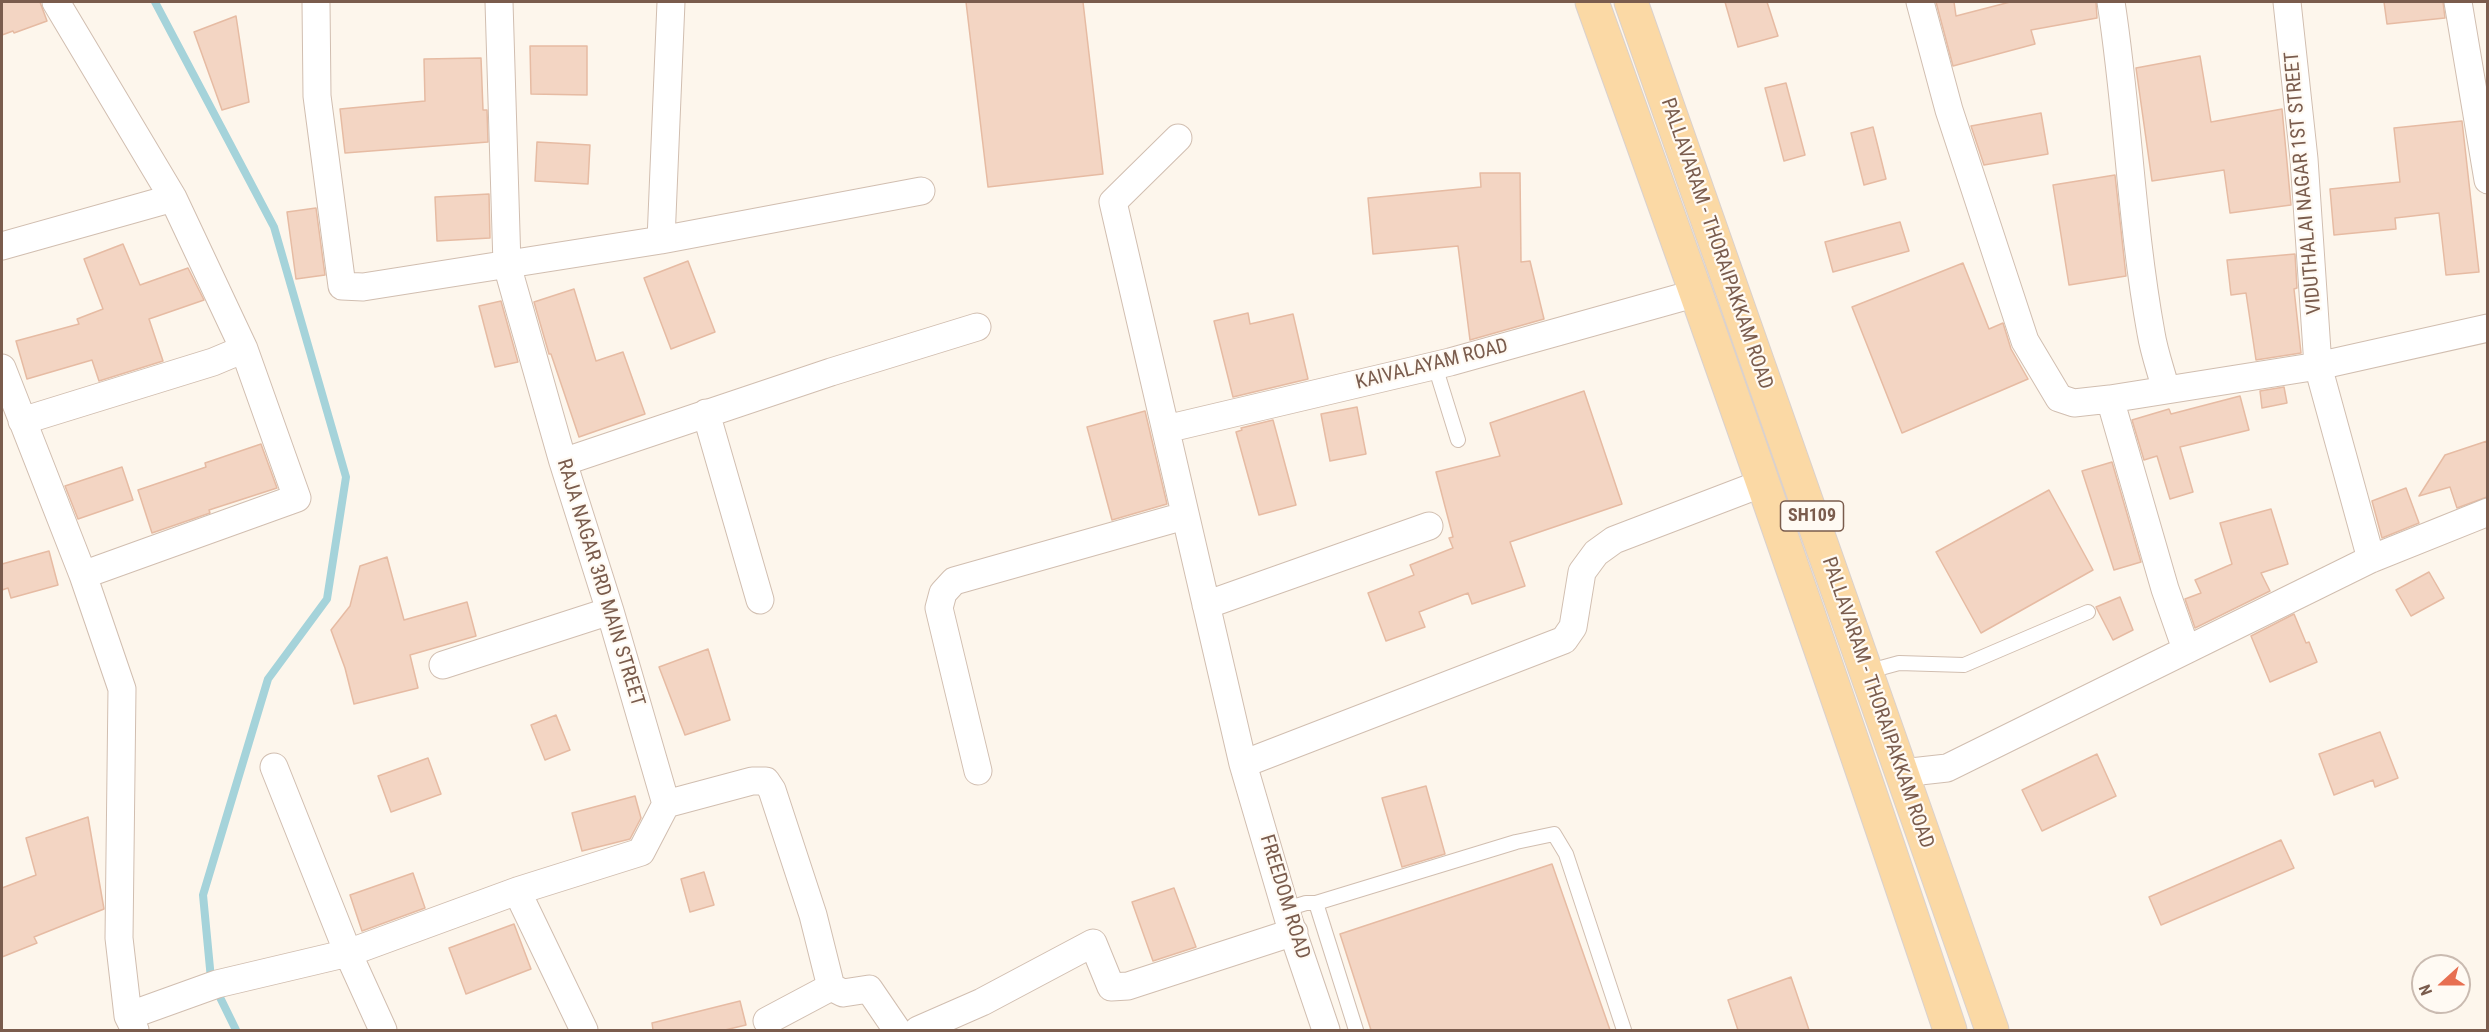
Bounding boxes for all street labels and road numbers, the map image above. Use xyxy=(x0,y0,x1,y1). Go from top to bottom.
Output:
street label: VIDUTHALAI NAGAR 1ST STREET xyxy=(2281,51,2327,315)
street label: PALLAVARAM - THORAIPAKKAM ROAD xyxy=(1655,95,1777,393)
street label: KAIVALAYAM ROAD xyxy=(1353,334,1511,396)
street label: RAJA NAGAR 3RD MAIN STREET xyxy=(551,456,649,710)
road number: SH109 xyxy=(1780,501,1844,531)
street label: PALLAVARAM - THORAIPAKKAM ROAD xyxy=(1816,554,1938,852)
street label: FREEDOM ROAD xyxy=(1254,832,1314,962)

